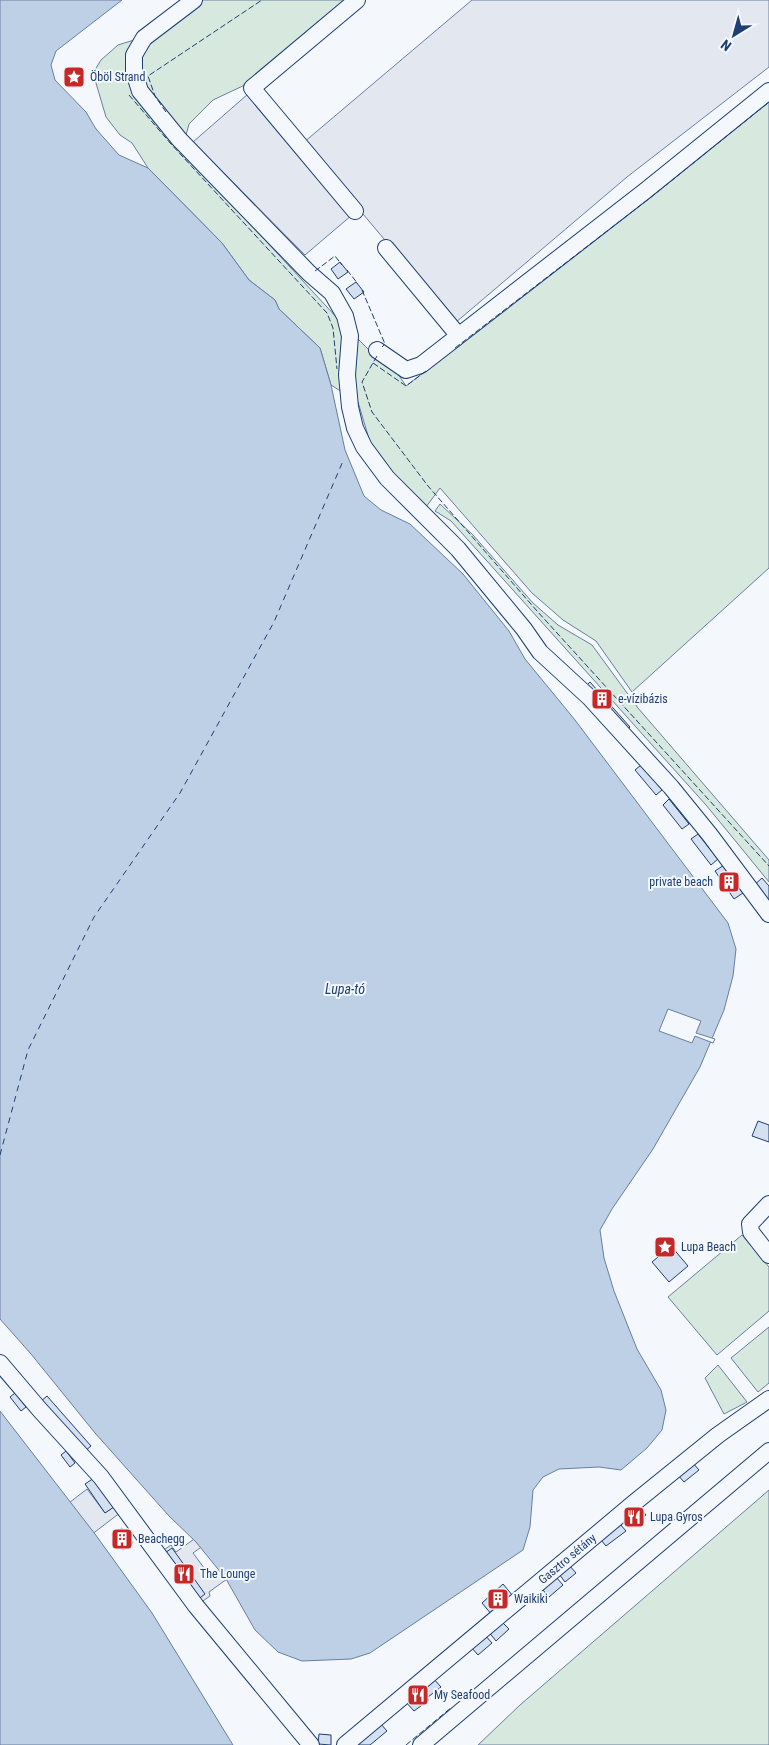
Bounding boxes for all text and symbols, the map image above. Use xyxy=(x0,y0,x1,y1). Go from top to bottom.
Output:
north arrow xyxy=(709,10,759,60)
text: N xyxy=(718,36,734,54)
place icon: Öböl Strand xyxy=(62,65,86,89)
place label: Öböl Strand xyxy=(90,69,145,84)
building icon: e-vízibázis xyxy=(590,687,614,711)
place label: e-vízibázis xyxy=(618,692,668,706)
building icon: private beach xyxy=(717,870,741,894)
place label: private beach xyxy=(649,875,713,889)
water label: Lupa-tó xyxy=(325,981,365,997)
place icon: Lupa Beach xyxy=(653,1235,677,1259)
place label: Lupa Beach xyxy=(681,1240,736,1254)
restaurant icon: Lupa Gyros xyxy=(622,1505,646,1529)
place label: Lupa Gyros xyxy=(650,1510,703,1524)
building icon: Beachegg xyxy=(110,1527,134,1551)
street label: Gasztro sétány xyxy=(536,1531,599,1587)
place label: Beachegg xyxy=(138,1532,185,1546)
restaurant icon: The Lounge xyxy=(172,1562,196,1586)
place label: The Lounge xyxy=(200,1567,256,1581)
building icon: Waikiki xyxy=(486,1587,510,1611)
place label: Waikiki xyxy=(514,1592,548,1606)
restaurant icon: My Seafood xyxy=(406,1683,430,1707)
place label: My Seafood xyxy=(434,1688,490,1702)

